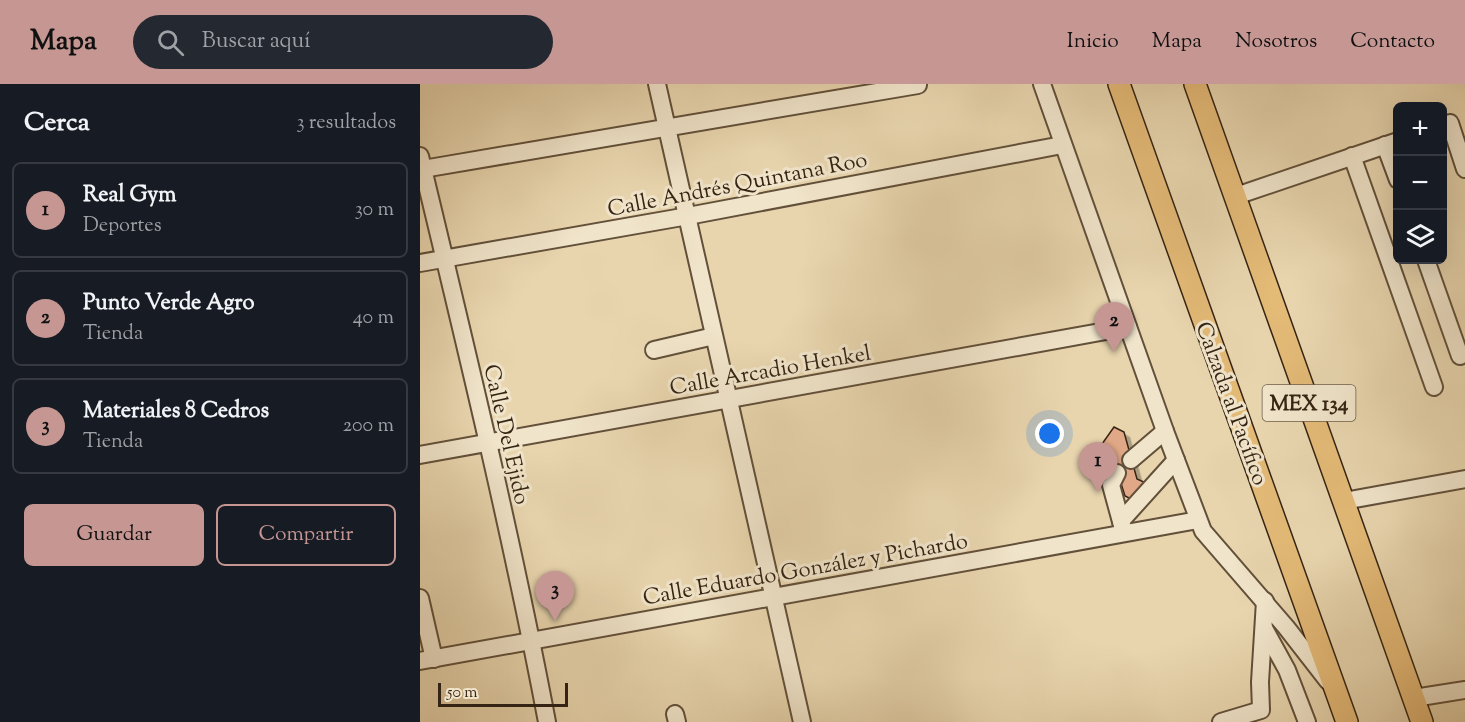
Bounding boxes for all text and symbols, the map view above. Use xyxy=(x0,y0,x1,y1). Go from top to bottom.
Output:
search box xyxy=(133,15,553,69)
text: Mapa xyxy=(30,22,97,62)
icon: search xyxy=(154,26,187,59)
text: Buscar aquí xyxy=(202,26,311,58)
text: Inicio xyxy=(1067,27,1119,57)
text: Mapa xyxy=(1152,27,1202,57)
text: Nosotros xyxy=(1235,27,1317,57)
text: Contacto xyxy=(1350,27,1435,57)
map controls xyxy=(1393,102,1447,264)
button: + xyxy=(1393,102,1447,156)
text: Cerca xyxy=(24,105,90,142)
text: 3 resultados xyxy=(296,109,396,138)
street label: Calle Andrés Quintana Roo xyxy=(605,145,870,227)
button: − xyxy=(1393,156,1447,210)
text: Real Gym xyxy=(83,180,177,212)
text: 1 xyxy=(42,196,49,225)
text: 30 m xyxy=(355,196,394,225)
button: layers xyxy=(1393,210,1447,264)
text: Deportes xyxy=(83,212,162,241)
text: Punto Verde Agro xyxy=(83,288,255,320)
pin: 2 xyxy=(1094,302,1134,352)
text: 2 xyxy=(41,304,50,333)
text: 40 m xyxy=(353,304,394,333)
street label: Calzada al Pacífico xyxy=(1186,318,1275,490)
text: Tienda xyxy=(83,320,143,349)
street label: Calle Arcadio Henkel xyxy=(667,339,874,405)
street label: Calle Del Ejido xyxy=(473,361,537,508)
road number: MEX 134 xyxy=(1262,385,1356,421)
text: Materiales 8 Cedros xyxy=(83,396,269,428)
text: 3 xyxy=(41,412,50,441)
text: 200 m xyxy=(343,412,394,441)
your location xyxy=(1035,419,1064,448)
text: Tienda xyxy=(83,428,143,457)
pin: 1 xyxy=(1078,442,1118,492)
button: Guardar xyxy=(24,504,204,566)
button: Compartir xyxy=(216,504,396,566)
street label: Calle Eduardo González y Pichardo xyxy=(641,527,970,615)
pin: 3 xyxy=(536,572,574,621)
scale bar xyxy=(438,680,568,708)
text: 50 m xyxy=(447,682,478,705)

